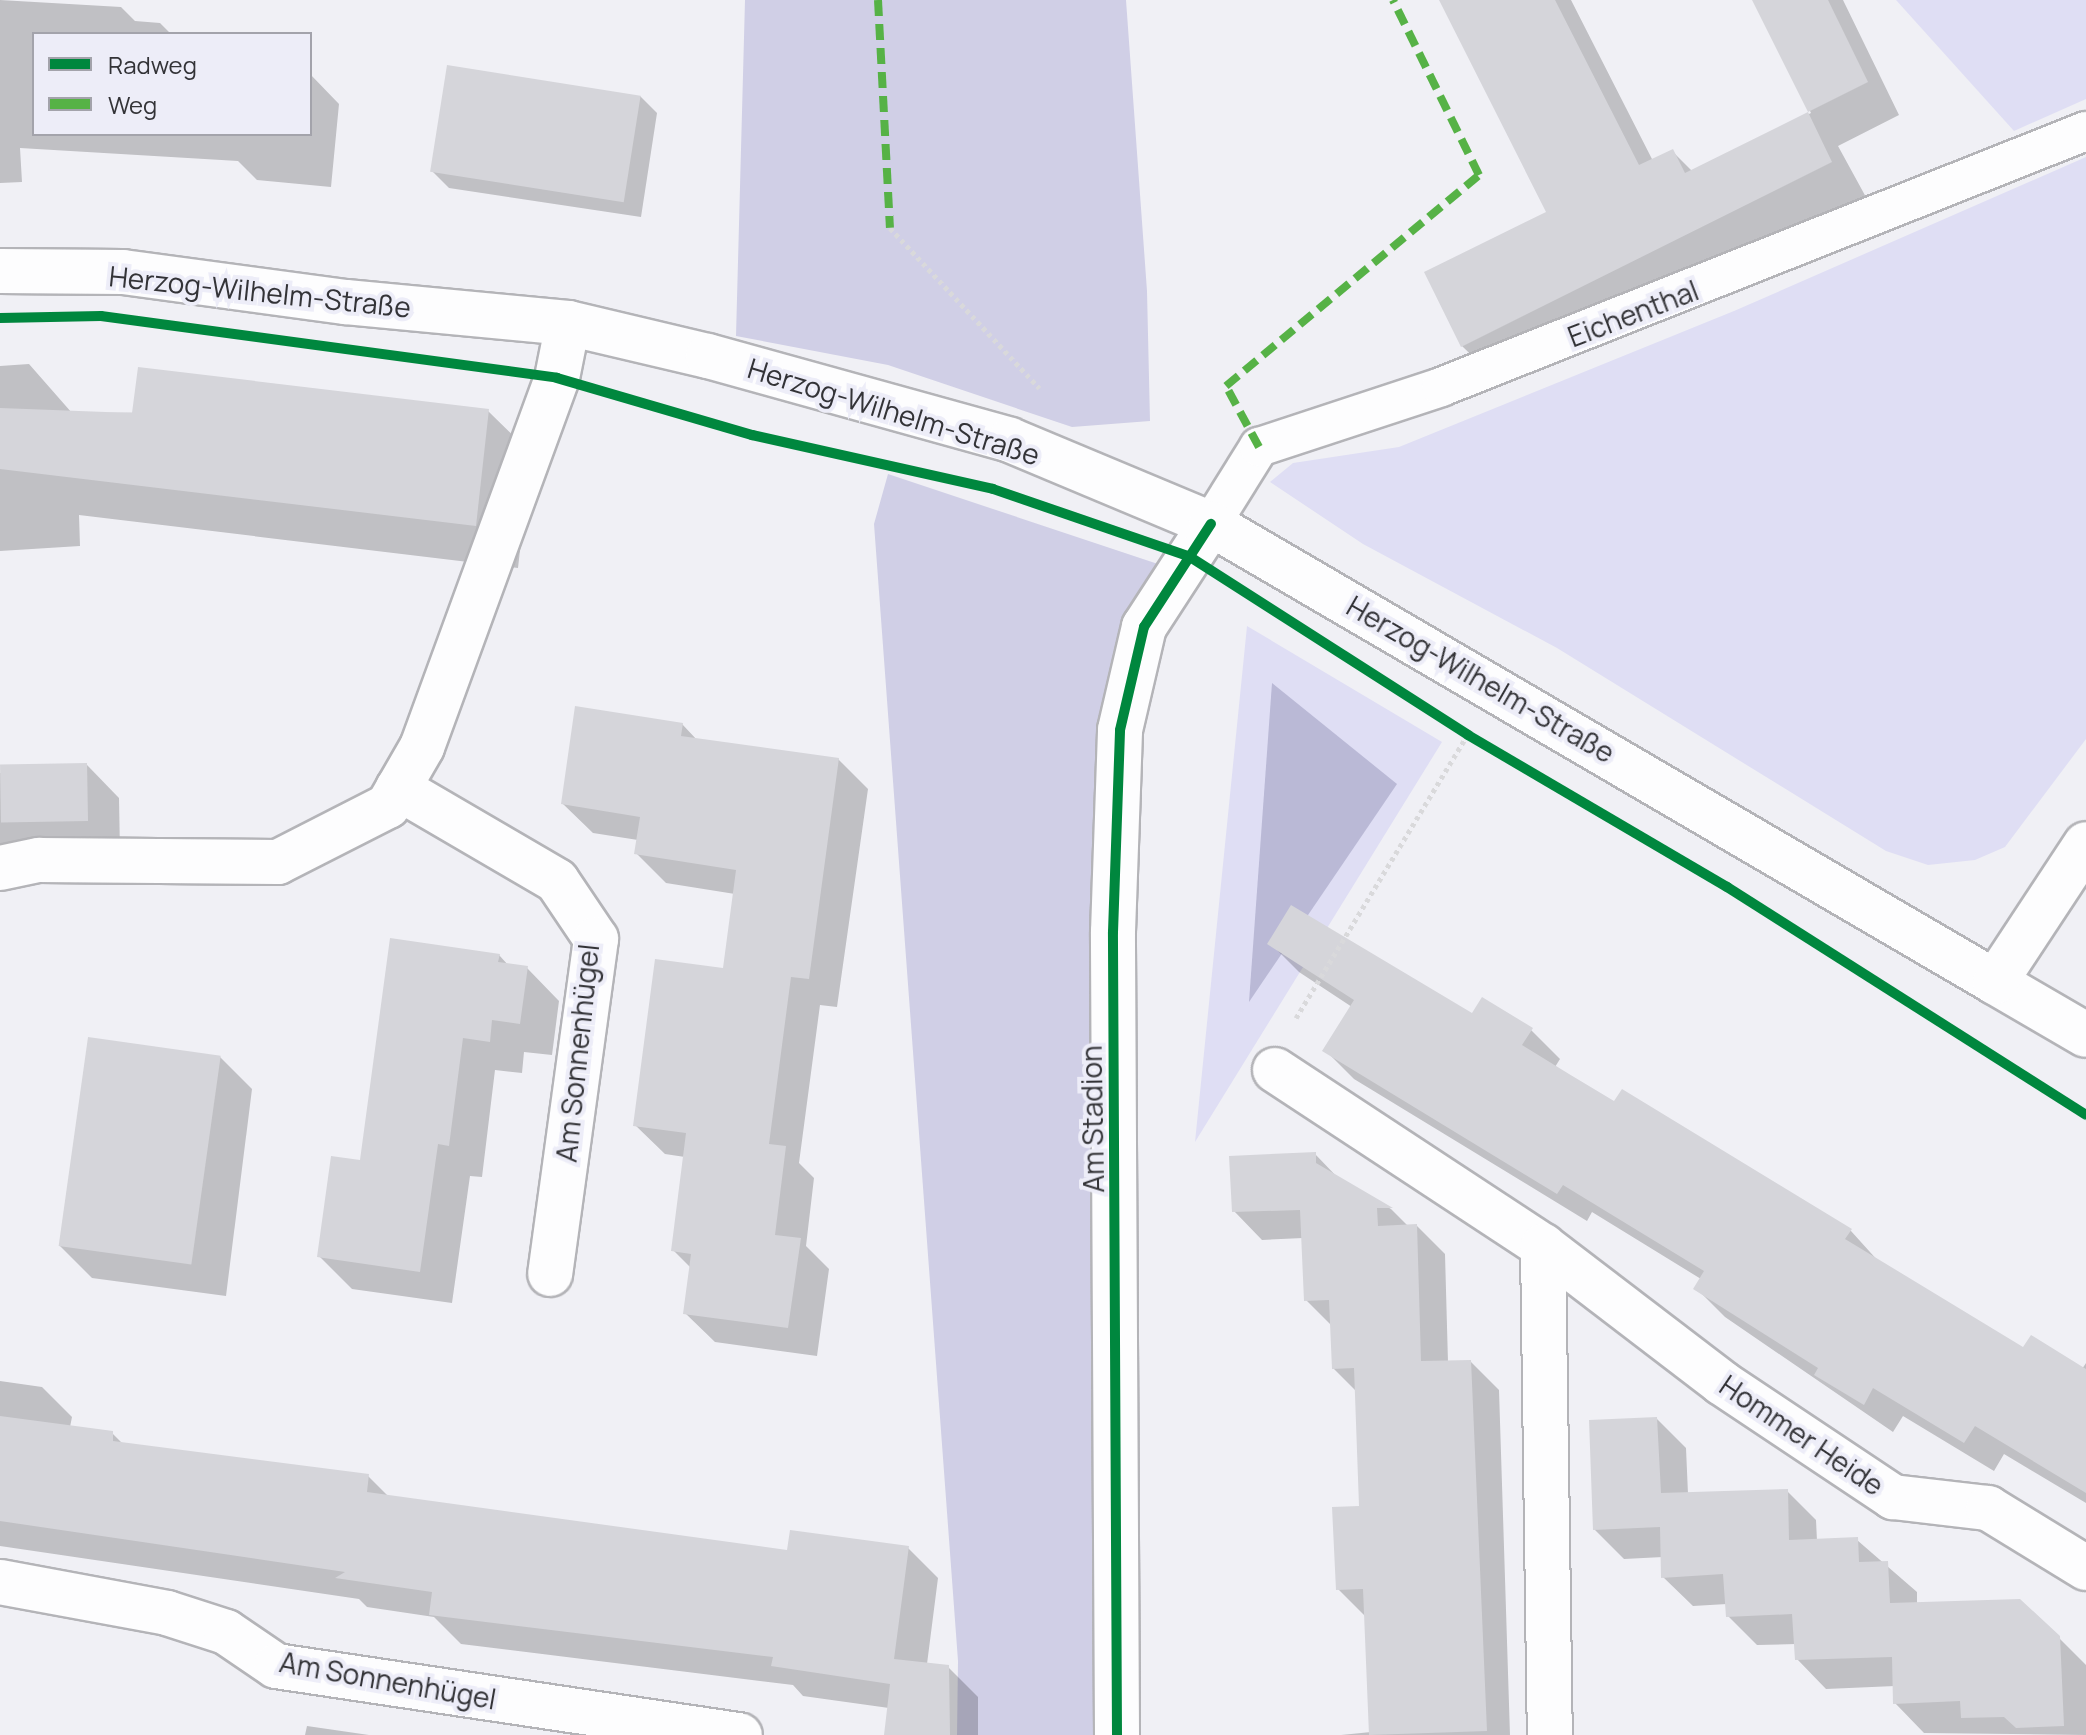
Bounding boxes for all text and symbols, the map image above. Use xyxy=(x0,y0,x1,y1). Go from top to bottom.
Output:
legend xyxy=(32,32,312,136)
text: Radweg xyxy=(108,48,197,81)
text: Weg xyxy=(108,88,157,121)
street label: Herzog-Wilhelm-Straße xyxy=(107,258,413,324)
street label: Eichenthal xyxy=(1563,273,1703,353)
street label: Herzog-Wilhelm-Straße xyxy=(744,351,1044,471)
street label: Herzog-Wilhelm-Straße xyxy=(1341,589,1621,769)
street label: Am Sonnenhügel xyxy=(549,942,605,1164)
street label: Am Stadion xyxy=(1074,1045,1110,1193)
street label: Hommer Heide xyxy=(1714,1368,1890,1502)
street label: Am Sonnenhügel xyxy=(277,1644,499,1716)

